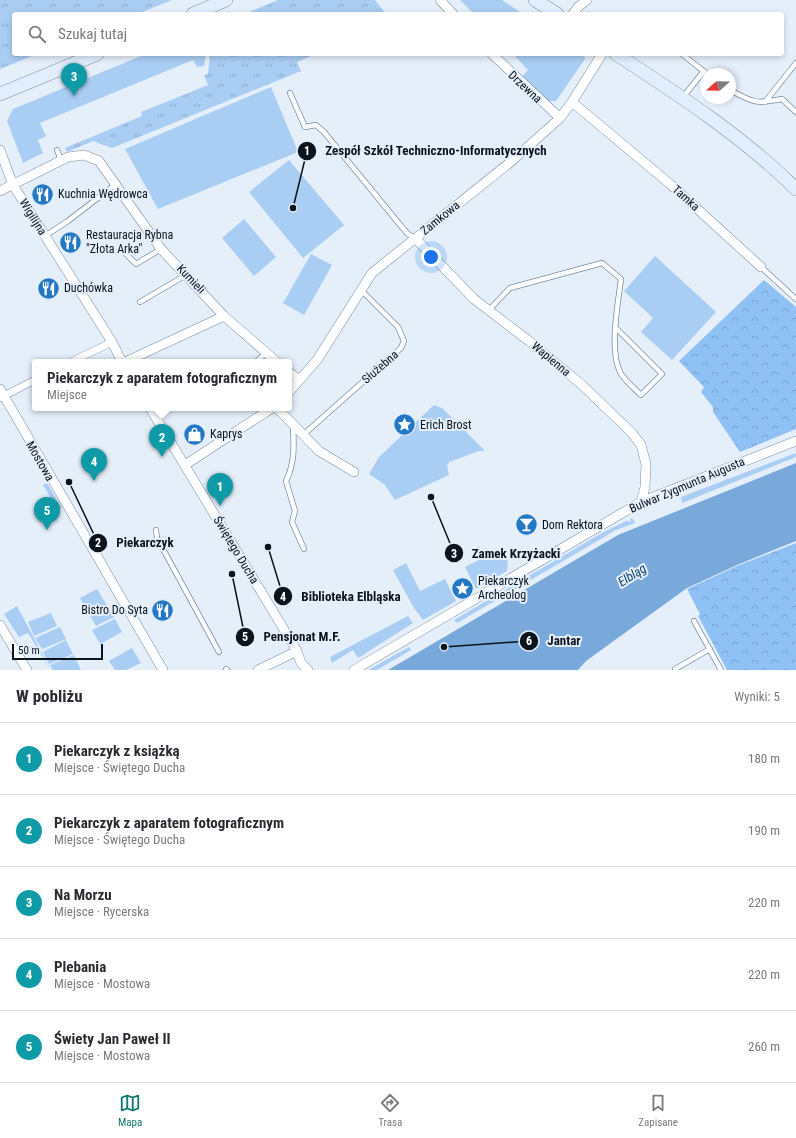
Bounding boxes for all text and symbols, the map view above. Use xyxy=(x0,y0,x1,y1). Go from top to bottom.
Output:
search box xyxy=(12,12,784,56)
icon: search xyxy=(26,23,48,45)
text: Szukaj tutaj xyxy=(58,25,127,43)
pin: 3 xyxy=(61,63,87,96)
street label: Drzewna xyxy=(505,68,545,106)
north arrow xyxy=(700,68,736,104)
callout: Zespół Szkół Techniczno-Informatycznych xyxy=(297,138,555,163)
text: Zespół Szkół Techniczno-Informatycznych xyxy=(325,143,547,158)
text: 1 xyxy=(304,144,310,158)
restaurant icon: Kuchnia Wędrowca xyxy=(30,181,56,207)
street label: Tamka xyxy=(670,182,703,214)
place label: Kuchnia Wędrowca xyxy=(58,187,148,201)
street label: Wigilijna xyxy=(16,196,50,238)
street label: Zamkowa xyxy=(418,198,462,238)
place label: Restauracja Rybna "Złota Arka" xyxy=(86,228,174,256)
restaurant icon: Restauracja Rybna "Złota Arka" xyxy=(57,229,83,255)
your location xyxy=(421,247,441,267)
street label: Kumieli xyxy=(174,261,208,297)
restaurant icon: Duchówka xyxy=(35,275,61,301)
place label: Duchówka xyxy=(64,281,113,295)
street label: Wapienna xyxy=(529,339,573,379)
street label: Służebna xyxy=(359,347,401,386)
popup xyxy=(32,359,292,411)
text: Piekarczyk z aparatem fotograficznym xyxy=(47,369,277,387)
text: Miejsce xyxy=(47,387,87,402)
place icon: Erich Brost xyxy=(391,412,417,438)
place label: Erich Brost xyxy=(420,418,472,432)
shop icon: Kaprys xyxy=(181,421,207,447)
pin: 2 xyxy=(149,424,175,457)
place label: Kaprys xyxy=(210,427,242,441)
street label: Mostowa xyxy=(23,439,57,484)
pin: 4 xyxy=(81,448,107,481)
street label: Bulwar Zygmunta Augusta xyxy=(627,454,747,516)
pin: 1 xyxy=(207,473,233,506)
pin: 5 xyxy=(34,497,60,530)
bar icon: Dom Rektora xyxy=(514,512,540,538)
street label: Świętego Ducha xyxy=(210,513,263,586)
place label: Dom Rektora xyxy=(542,518,603,532)
callout: Piekarczyk xyxy=(88,530,181,555)
text: Piekarczyk xyxy=(116,535,174,550)
text: 2 xyxy=(95,536,101,550)
callout: Zamek Krzyżacki xyxy=(444,541,569,566)
text: Zamek Krzyżacki xyxy=(472,546,560,561)
text: 3 xyxy=(451,547,457,561)
water label: Elbląg xyxy=(615,561,649,589)
place label: Piekarczyk Archeolog xyxy=(478,574,530,602)
place icon: Piekarczyk Archeolog xyxy=(450,575,476,601)
callout: Biblioteka Elbląska xyxy=(273,584,409,609)
text: Biblioteka Elbląska xyxy=(301,589,401,604)
text: 4 xyxy=(280,590,286,604)
restaurant icon: Bistro Do Syta xyxy=(150,597,176,623)
place label: Bistro Do Syta xyxy=(81,603,148,617)
callout: Pensjonat M.F. xyxy=(235,624,348,649)
callout: Jantar xyxy=(519,628,588,653)
text: Pensjonat M.F. xyxy=(264,629,340,644)
text: 5 xyxy=(242,630,248,644)
text: Jantar xyxy=(547,633,581,648)
text: 6 xyxy=(526,634,532,648)
scale bar xyxy=(12,642,103,661)
text: 50 m xyxy=(18,644,40,657)
text: W pobliżu xyxy=(16,686,83,706)
text: Wyniki: 5 xyxy=(734,689,780,704)
text: Piekarczyk z książką xyxy=(54,742,180,760)
text: 1 xyxy=(26,751,32,766)
text: 180 m xyxy=(748,751,780,766)
text: Miejsce · Świętego Ducha xyxy=(54,760,185,775)
text: Piekarczyk z aparatem fotograficznym xyxy=(54,814,284,832)
text: 2 xyxy=(26,823,32,838)
text: 190 m xyxy=(748,823,780,838)
text: Miejsce · Świętego Ducha xyxy=(54,832,185,847)
text: Na Morzu xyxy=(54,886,112,904)
text: 3 xyxy=(26,895,32,910)
text: 220 m xyxy=(748,895,780,910)
text: Miejsce · Rycerska xyxy=(54,904,149,919)
text: Plebania xyxy=(54,958,106,976)
text: 4 xyxy=(26,967,32,982)
text: 220 m xyxy=(748,967,780,982)
text: Miejsce · Mostowa xyxy=(54,976,150,991)
text: Świety Jan Paweł II xyxy=(54,1030,171,1048)
text: 5 xyxy=(26,1039,32,1054)
text: 260 m xyxy=(748,1039,780,1054)
text: Miejsce · Mostowa xyxy=(54,1048,150,1063)
tab: Mapa xyxy=(118,1092,142,1129)
tab: Trasa xyxy=(378,1092,402,1129)
tab: Zapisane xyxy=(638,1092,678,1129)

